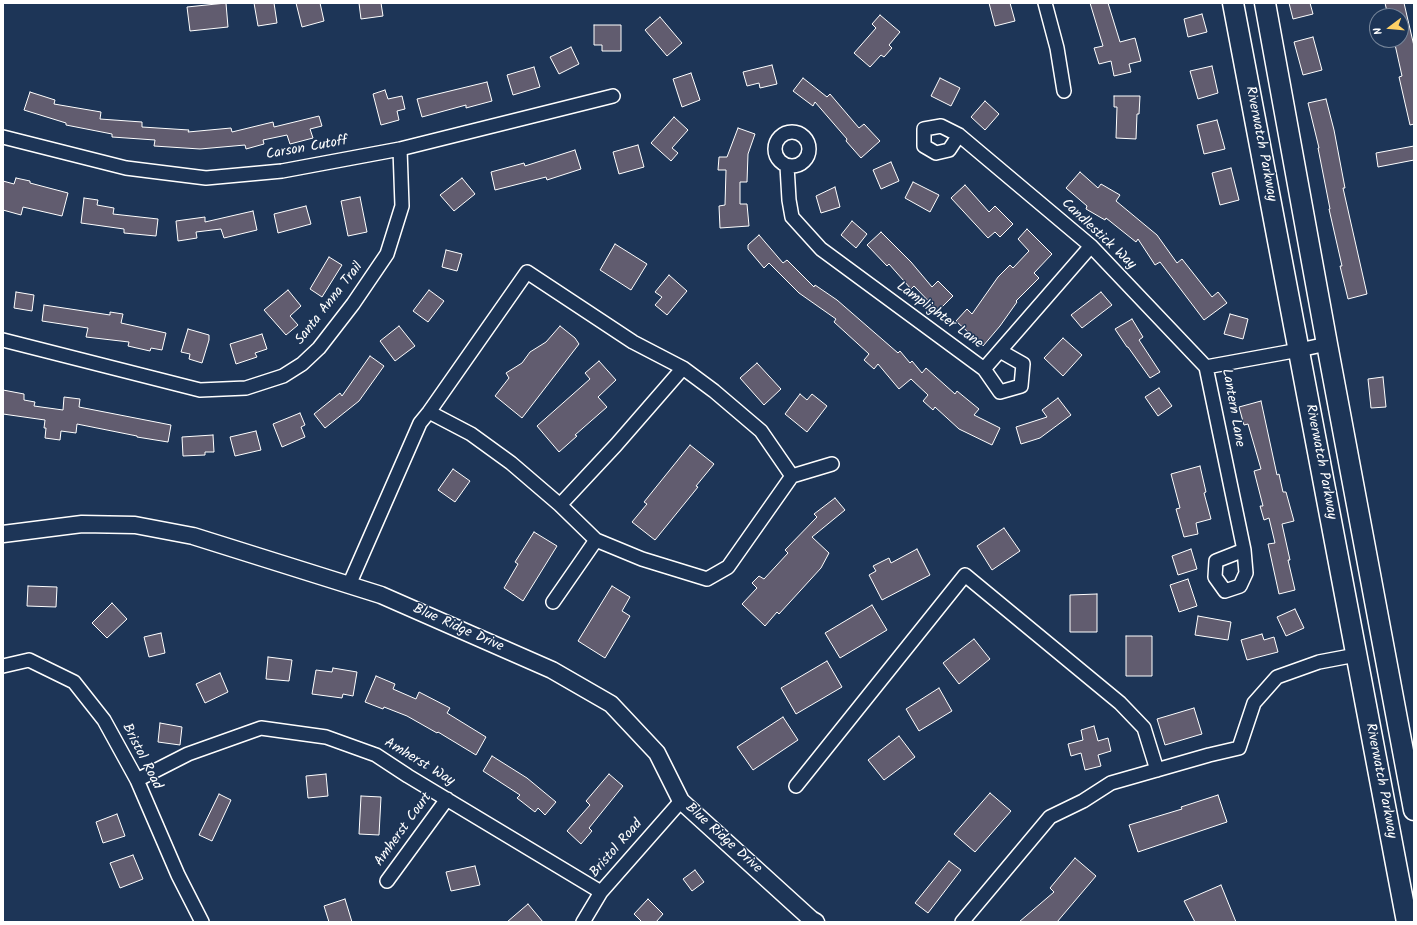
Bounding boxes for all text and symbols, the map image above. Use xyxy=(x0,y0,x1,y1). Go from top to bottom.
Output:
north arrow xyxy=(1369,8,1409,48)
text: N xyxy=(1369,25,1388,37)
street label: Riverwatch Parkway xyxy=(1241,85,1279,203)
street label: Carson Cutoff xyxy=(265,134,349,164)
street label: Candlestick Way xyxy=(1057,196,1139,274)
street label: Santa Anna Trail xyxy=(293,259,367,349)
street label: Lamplighter Lane xyxy=(892,279,986,353)
street label: Lantern Lane xyxy=(1217,368,1247,448)
street label: Riverwatch Parkway xyxy=(1301,403,1339,521)
street label: Blue Ridge Drive xyxy=(410,602,506,656)
street label: Bristol Road xyxy=(117,721,165,793)
street label: Riverwatch Parkway xyxy=(1361,722,1399,840)
street label: Amherst Way xyxy=(381,735,457,791)
street label: Amherst Court xyxy=(372,790,436,870)
street label: Blue Ridge Drive xyxy=(681,800,765,878)
street label: Bristol Road xyxy=(587,816,647,882)

